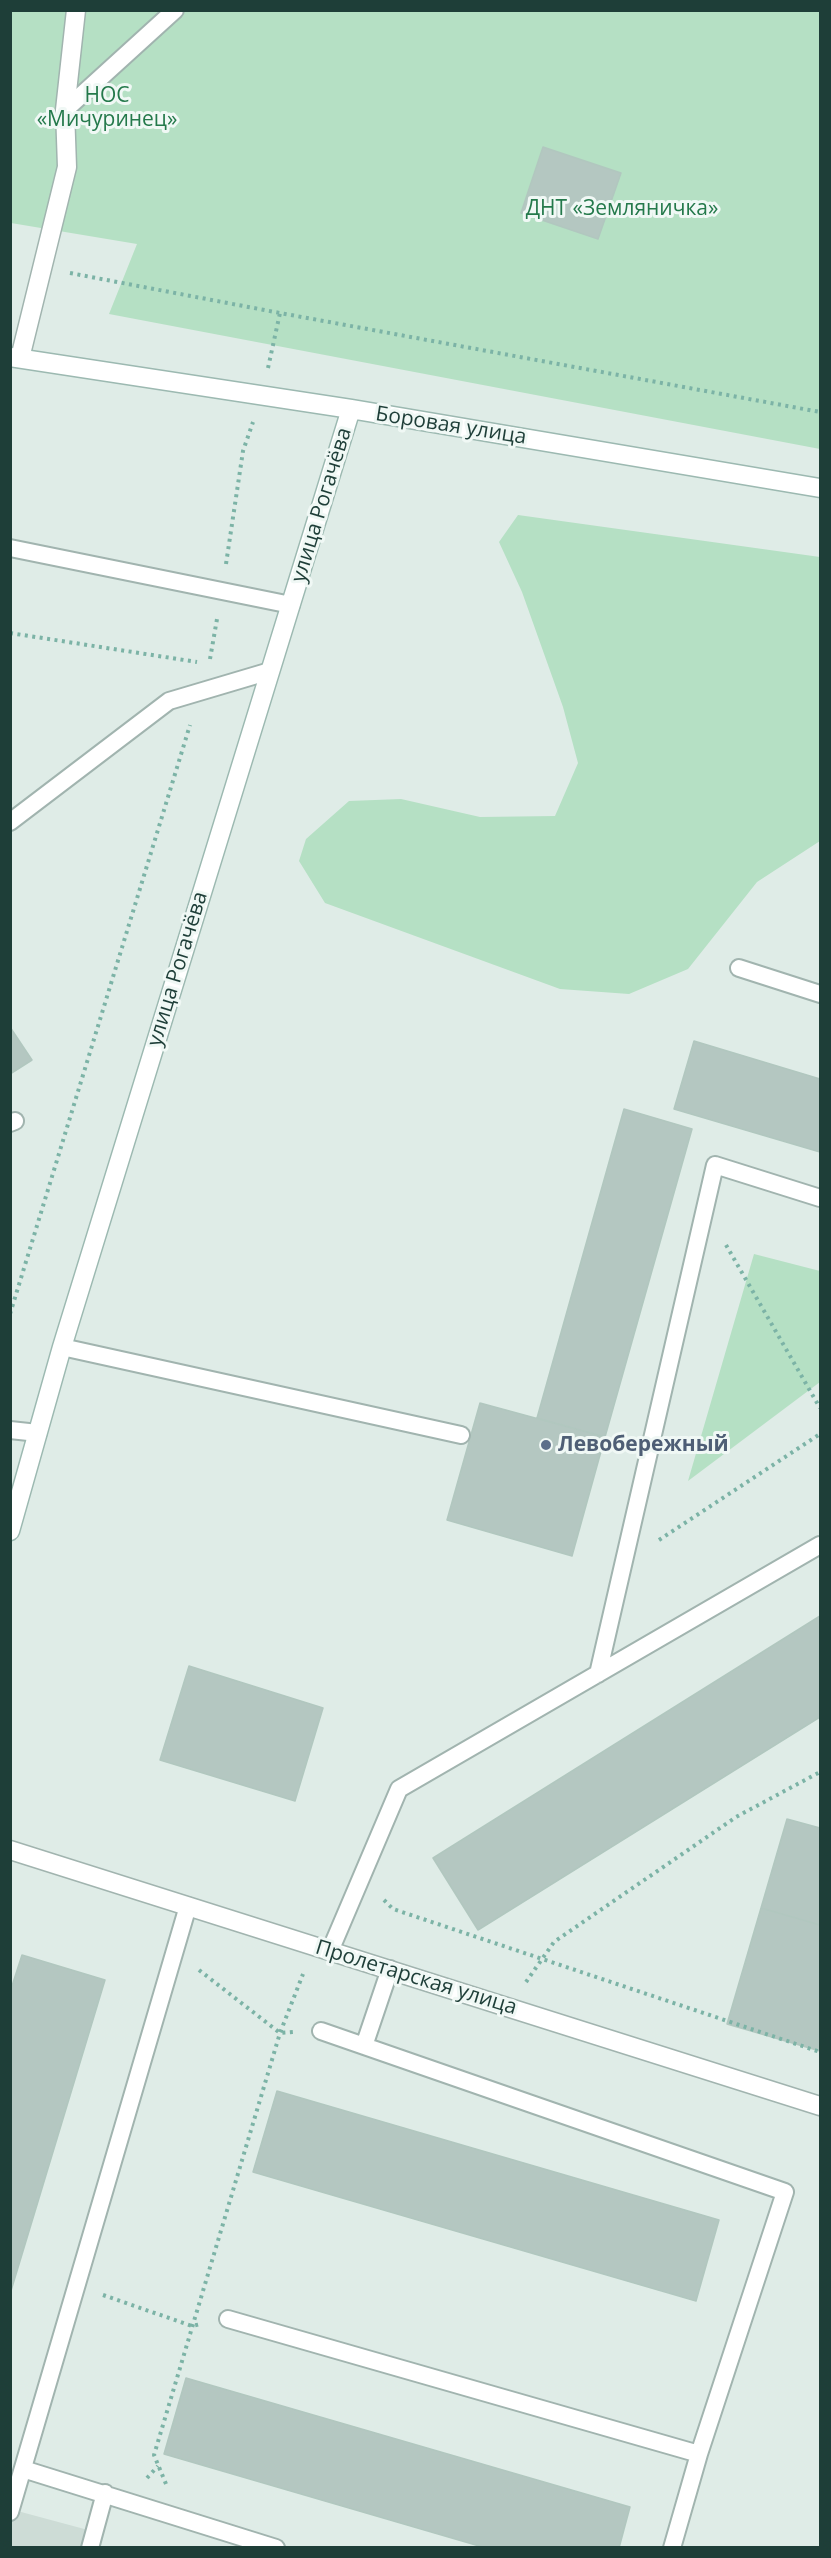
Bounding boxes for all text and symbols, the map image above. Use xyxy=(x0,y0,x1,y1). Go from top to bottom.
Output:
park label: НОС «Мичуринец» xyxy=(37,83,177,133)
park label: ДНТ «Земляничка» xyxy=(526,196,718,222)
street label: Боровая улица xyxy=(374,402,528,450)
street label: улица Рогачёва xyxy=(287,425,357,585)
street label: улица Рогачёва xyxy=(143,889,213,1049)
place label: Левобережный xyxy=(558,1432,729,1458)
marker: Левобережный xyxy=(539,1438,553,1452)
street label: Пролетарская улица xyxy=(312,1935,520,2021)

